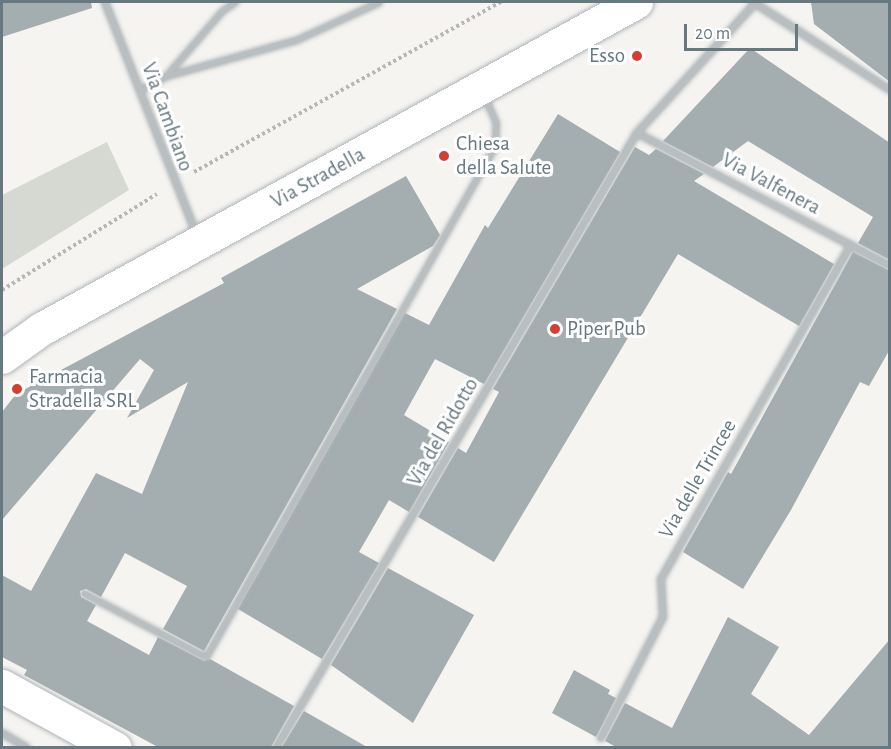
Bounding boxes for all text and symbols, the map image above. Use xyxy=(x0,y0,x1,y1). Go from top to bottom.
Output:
scale bar xyxy=(687,12,801,50)
text: 20 m xyxy=(695,25,730,43)
place label: Esso xyxy=(589,43,625,69)
marker: Esso xyxy=(630,49,644,63)
street label: Via Cambiano xyxy=(136,59,198,175)
place label: Chiesa della Salute xyxy=(456,131,551,181)
street label: Via Stradella xyxy=(267,142,369,214)
street label: Via Valfenera xyxy=(717,147,825,221)
marker: Chiesa della Salute xyxy=(437,149,451,163)
place label: Piper Pub xyxy=(567,316,646,342)
marker: Piper Pub xyxy=(548,322,562,336)
place label: Farmacia Stradella SRL xyxy=(29,364,136,414)
street label: Via del Ridotto xyxy=(402,373,484,491)
marker: Farmacia Stradella SRL xyxy=(10,382,24,396)
street label: Via delle Trincee xyxy=(654,415,742,543)

